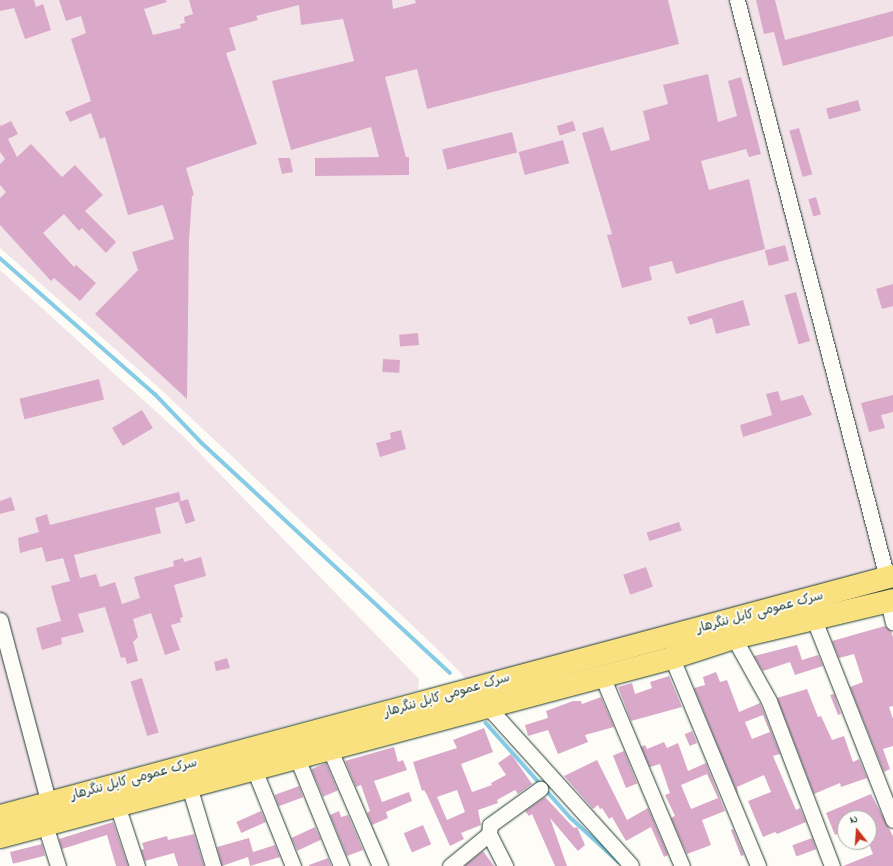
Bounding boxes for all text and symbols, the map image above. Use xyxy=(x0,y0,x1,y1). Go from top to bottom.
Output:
street label: سرک عمومی کابل ننگرهار xyxy=(695,589,825,637)
street label: سرک عمومی کابل ننگرهار xyxy=(382,671,512,721)
street label: سرک عمومی کابل ننگرهار xyxy=(69,756,199,804)
north arrow xyxy=(837,810,877,850)
text: N xyxy=(848,811,860,828)

